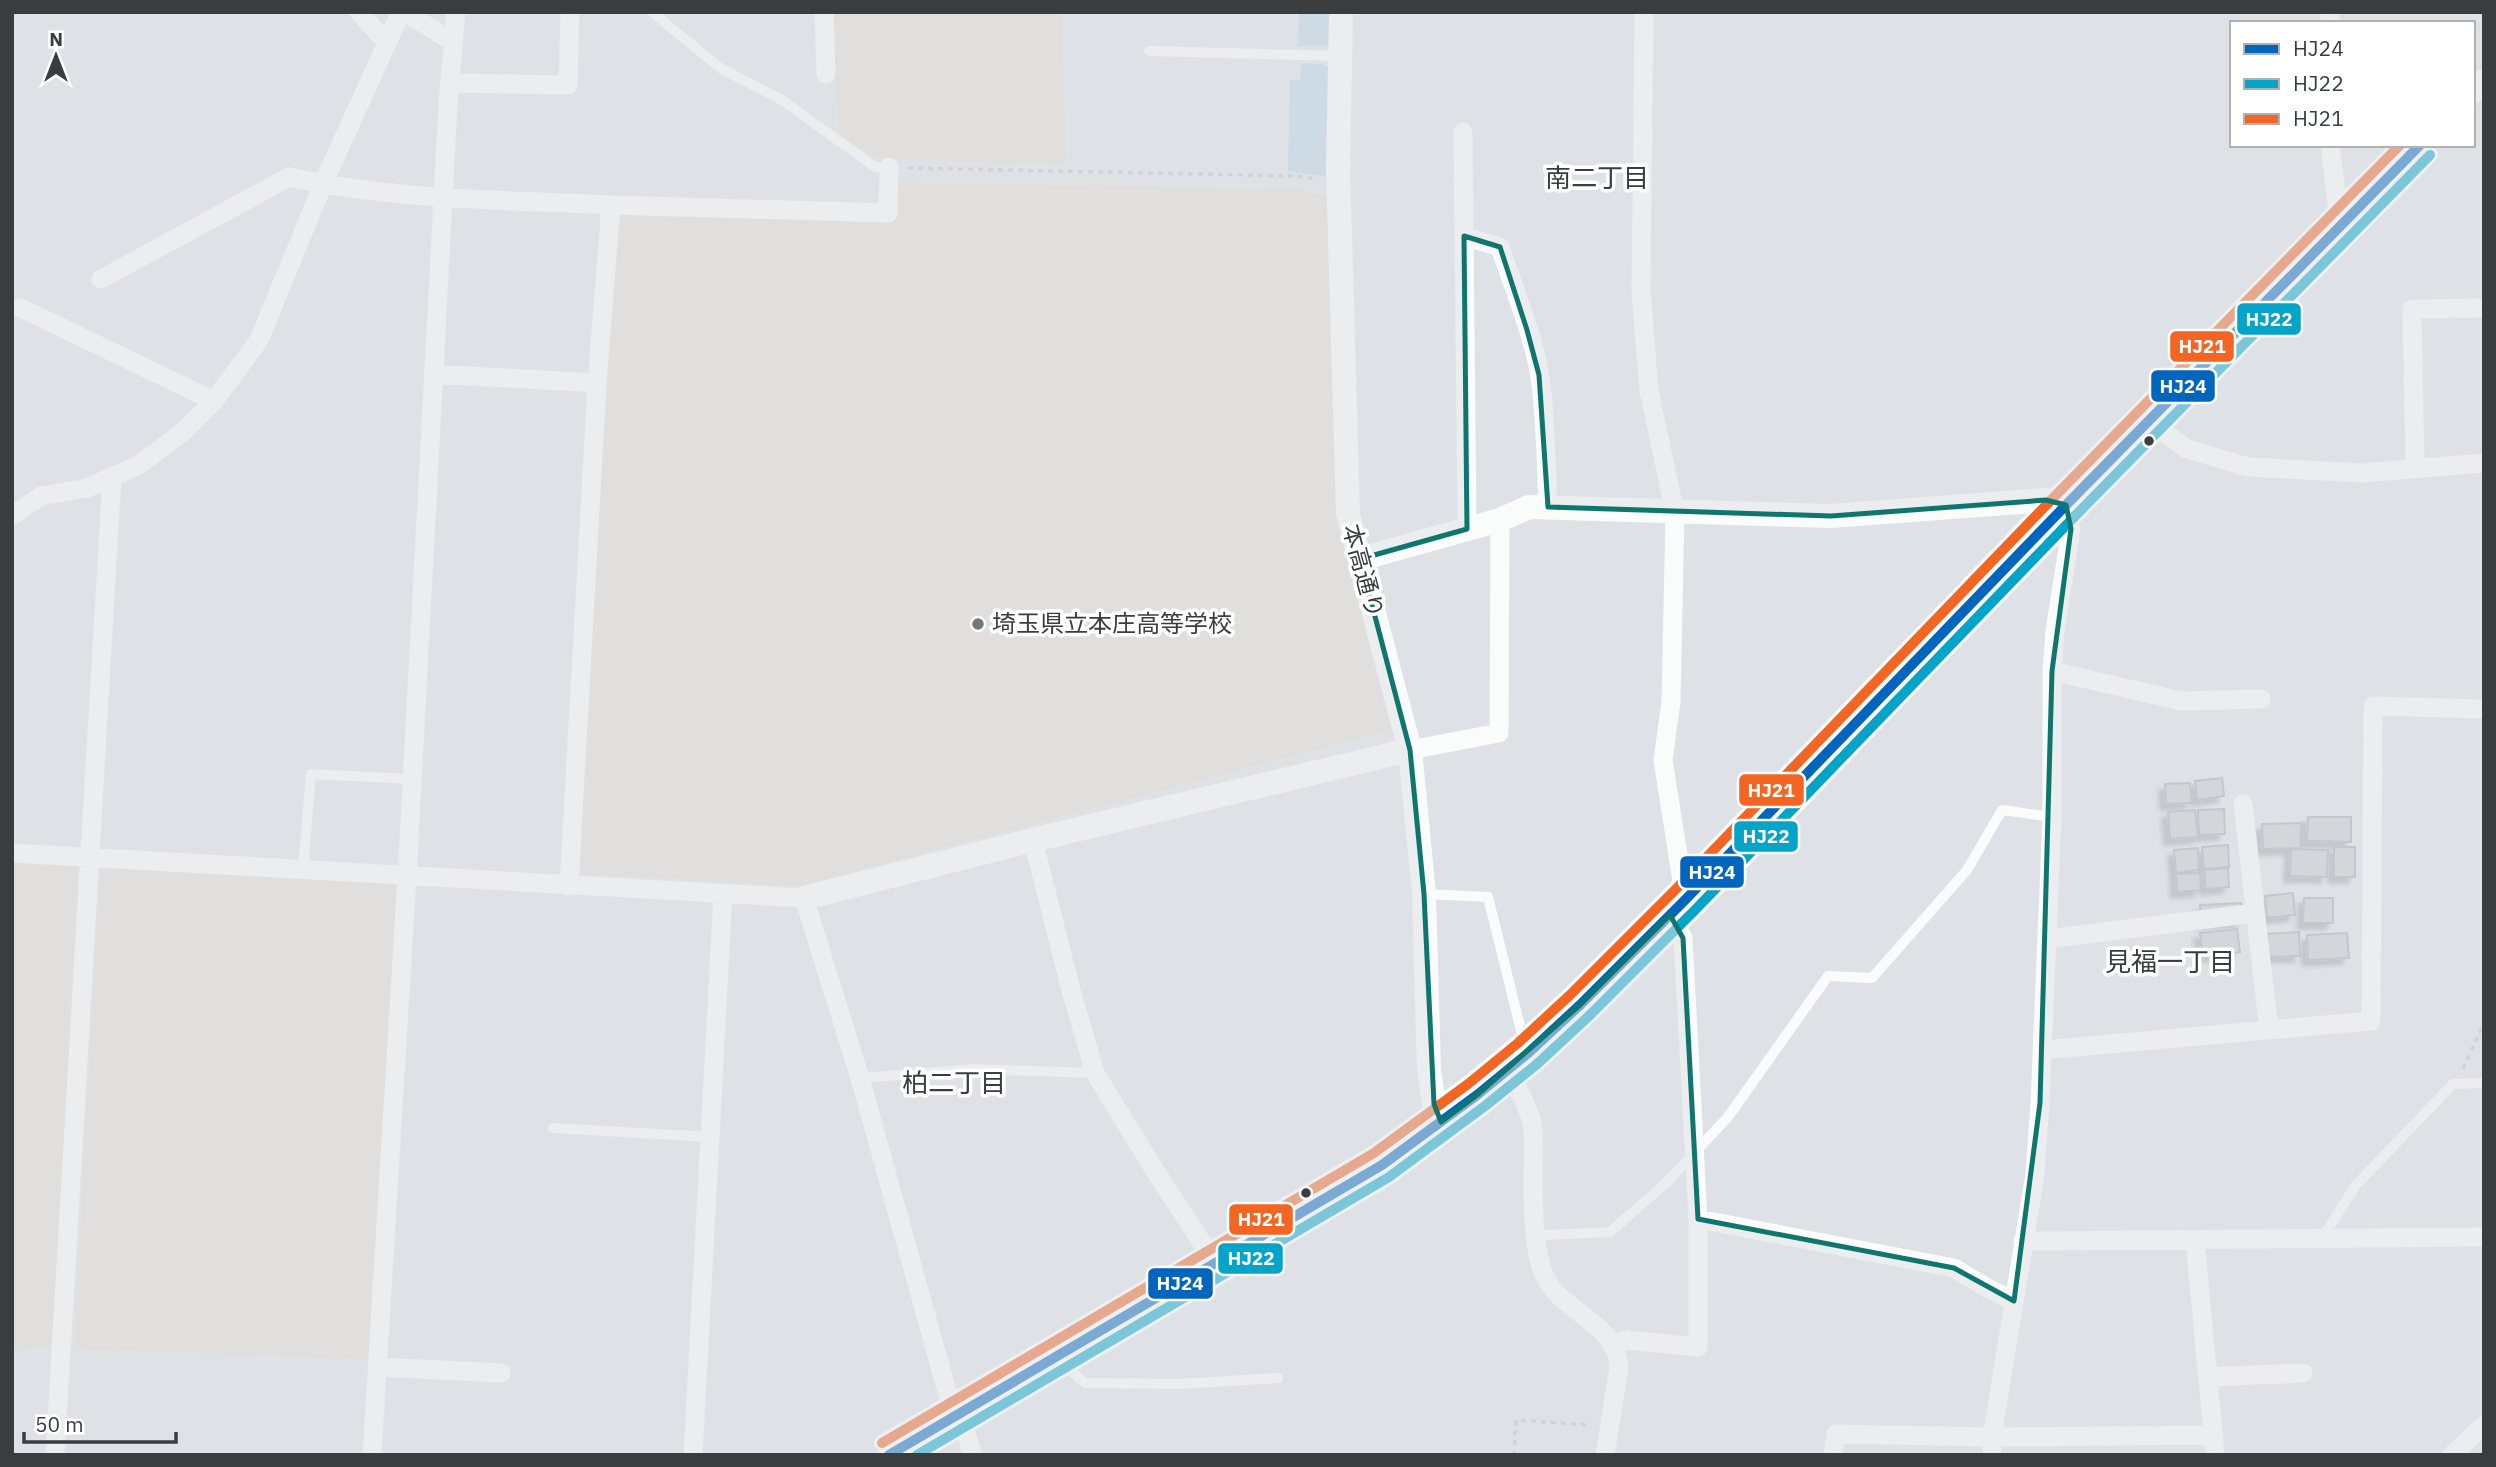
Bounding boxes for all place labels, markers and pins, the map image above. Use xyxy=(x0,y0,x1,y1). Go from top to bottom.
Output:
unlabelled marker xyxy=(2142,434,2156,448)
place label: 埼玉県立本庄高等学校 xyxy=(992,607,1232,639)
marker: 埼玉県立本庄高等学校 xyxy=(970,616,986,632)
unlabelled marker xyxy=(1299,1186,1313,1200)

